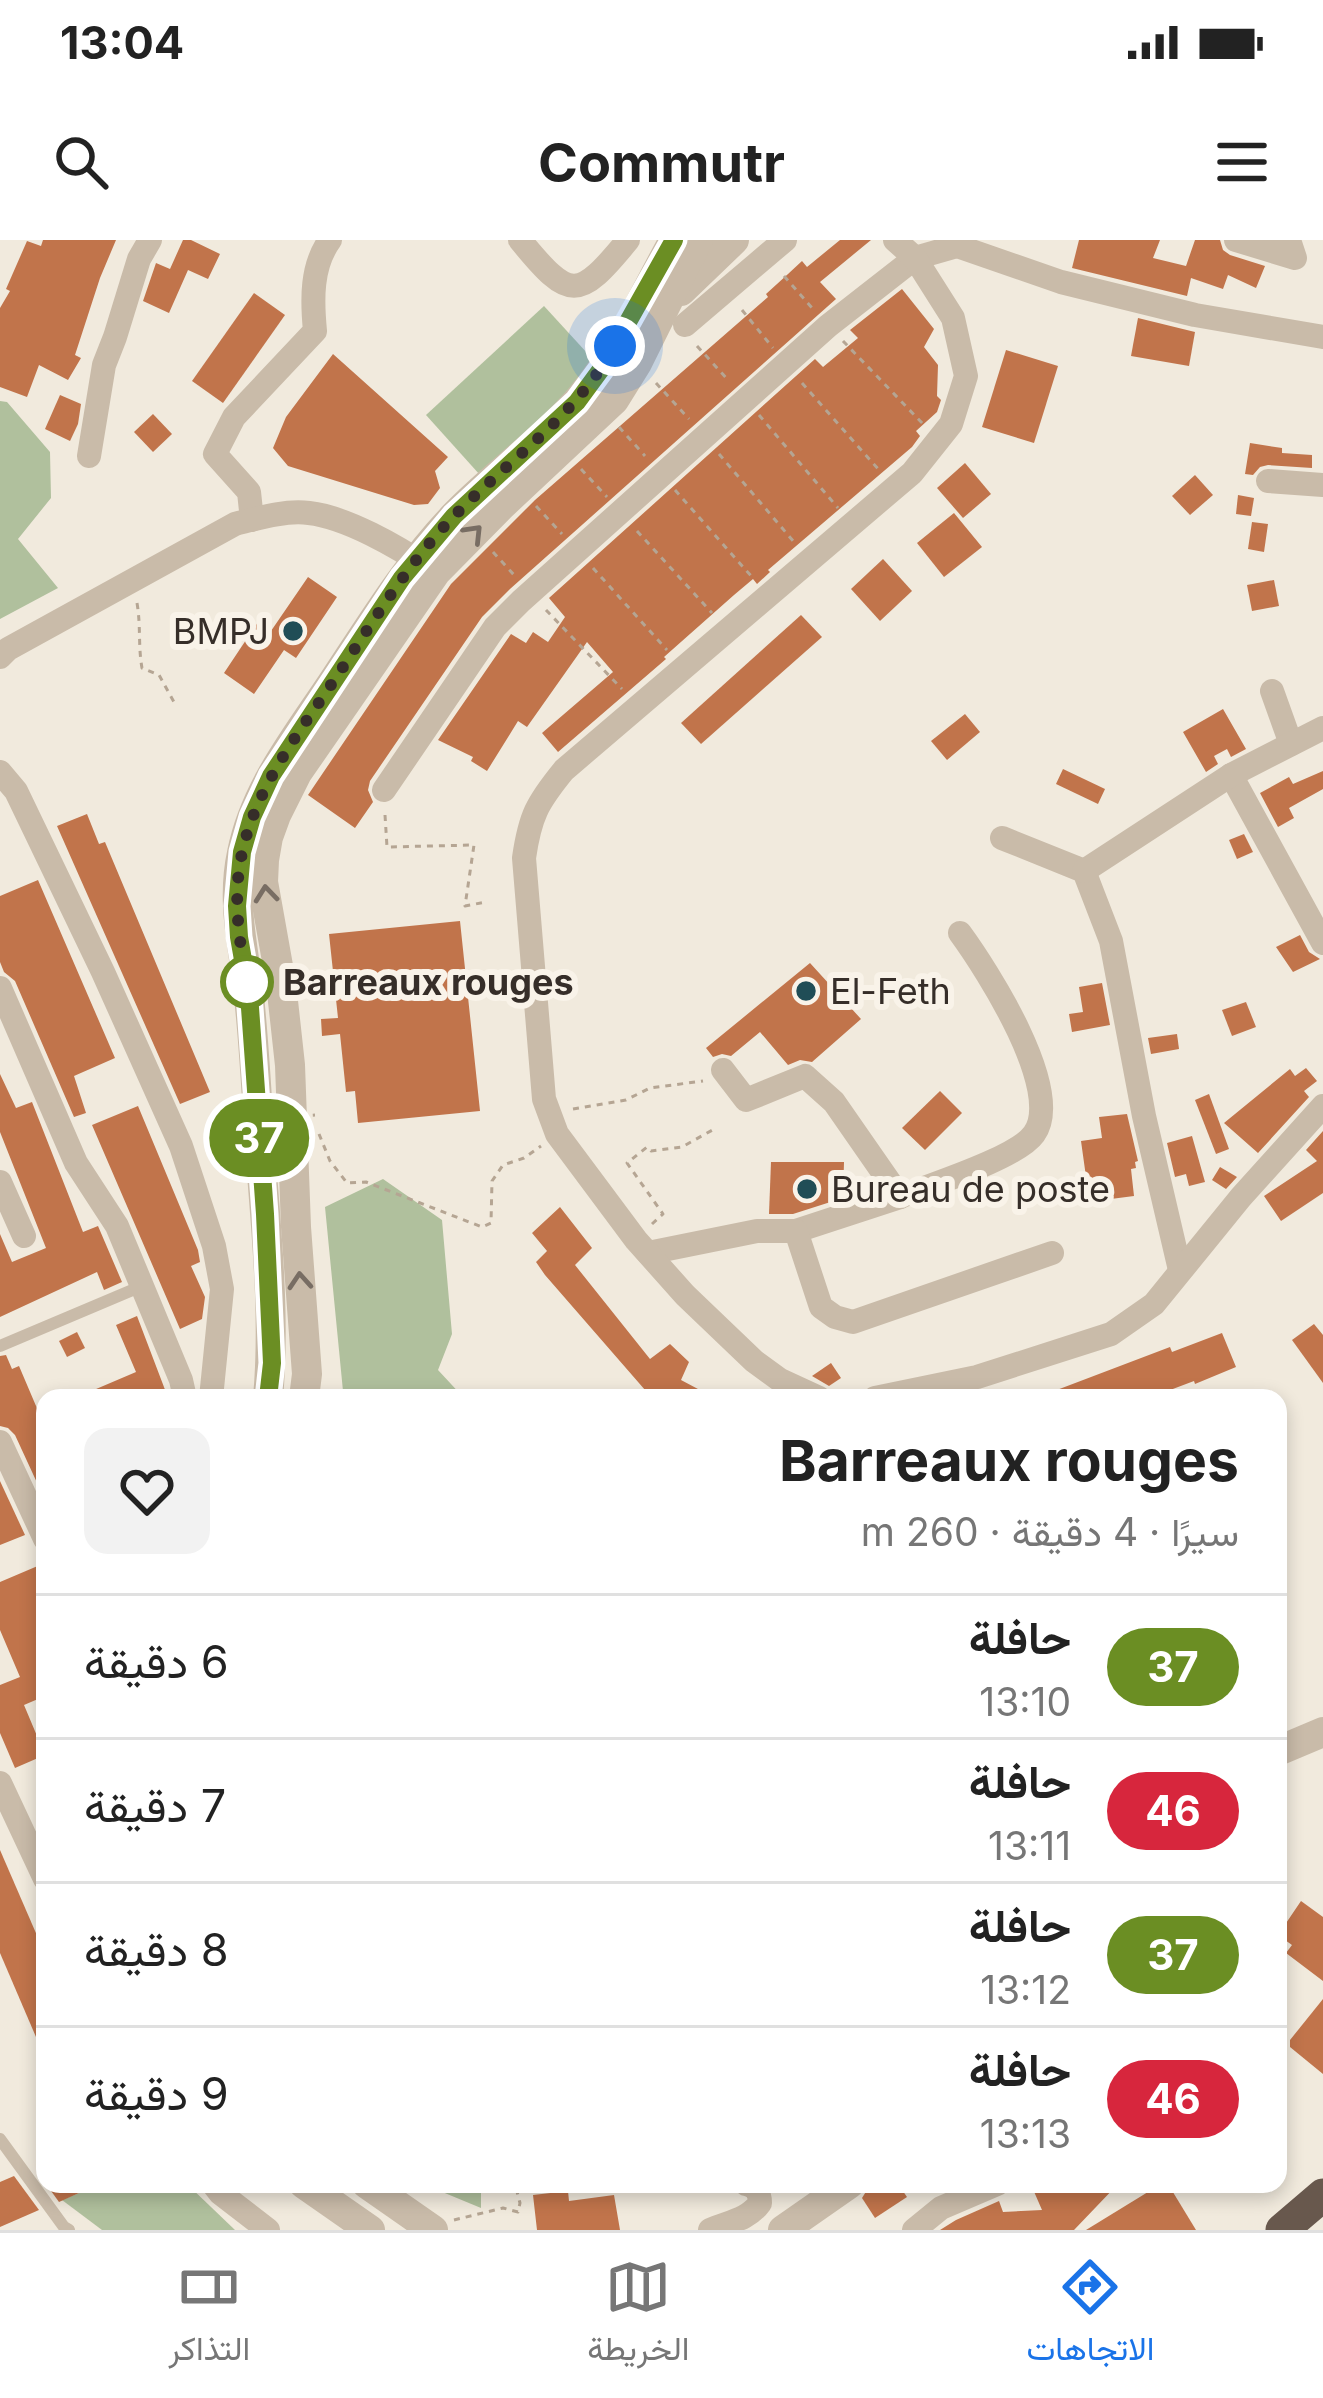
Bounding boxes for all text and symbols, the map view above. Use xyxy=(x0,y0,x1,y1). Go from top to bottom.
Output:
text: 13:04 xyxy=(60,15,184,70)
icon: search xyxy=(48,129,114,195)
icon: menu xyxy=(1209,129,1275,195)
text: Commutr xyxy=(538,130,785,195)
your location xyxy=(585,316,645,376)
one-way arrow xyxy=(460,525,482,547)
place label: BMPJ xyxy=(173,609,269,653)
marker: BMPJ xyxy=(280,618,306,644)
one-way arrow xyxy=(253,884,279,903)
marker: Barreaux rouges xyxy=(222,957,272,1007)
place label: Barreaux rouges xyxy=(283,960,574,1004)
place label: El-Feth xyxy=(830,969,951,1013)
marker: El-Feth xyxy=(793,978,819,1004)
line badge: 37 xyxy=(205,1099,313,1177)
text: 37 xyxy=(233,1112,285,1163)
place label: Bureau de poste xyxy=(831,1167,1110,1211)
marker: Bureau de poste xyxy=(794,1176,820,1202)
one-way arrow xyxy=(287,1272,313,1291)
text: Barreaux rouges xyxy=(779,1426,1239,1495)
button: heart xyxy=(84,1428,210,1554)
text: سيرًا · 4 دقيقة · 260 m xyxy=(861,1508,1239,1555)
text: حافلة xyxy=(969,1610,1071,1665)
text: 6 دقيقة xyxy=(84,1634,229,1689)
text: 37 xyxy=(1147,1641,1199,1692)
text: 13:10 xyxy=(979,1678,1071,1725)
text: حافلة xyxy=(969,1754,1071,1809)
text: 7 دقيقة xyxy=(84,1778,226,1833)
text: 46 xyxy=(1145,1785,1201,1836)
text: 13:11 xyxy=(988,1822,1071,1869)
text: حافلة xyxy=(969,1898,1071,1953)
text: 8 دقيقة xyxy=(84,1922,229,1977)
text: 37 xyxy=(1147,1929,1199,1980)
text: 13:12 xyxy=(980,1966,1071,2013)
text: حافلة xyxy=(969,2042,1071,2097)
text: 9 دقيقة xyxy=(84,2066,229,2121)
text: 46 xyxy=(1145,2073,1201,2124)
text: 13:13 xyxy=(980,2110,1071,2157)
tab: التذاكر xyxy=(169,2254,250,2378)
tab: الخريطة xyxy=(587,2254,689,2378)
tab: الاتجاهات xyxy=(1026,2254,1154,2378)

